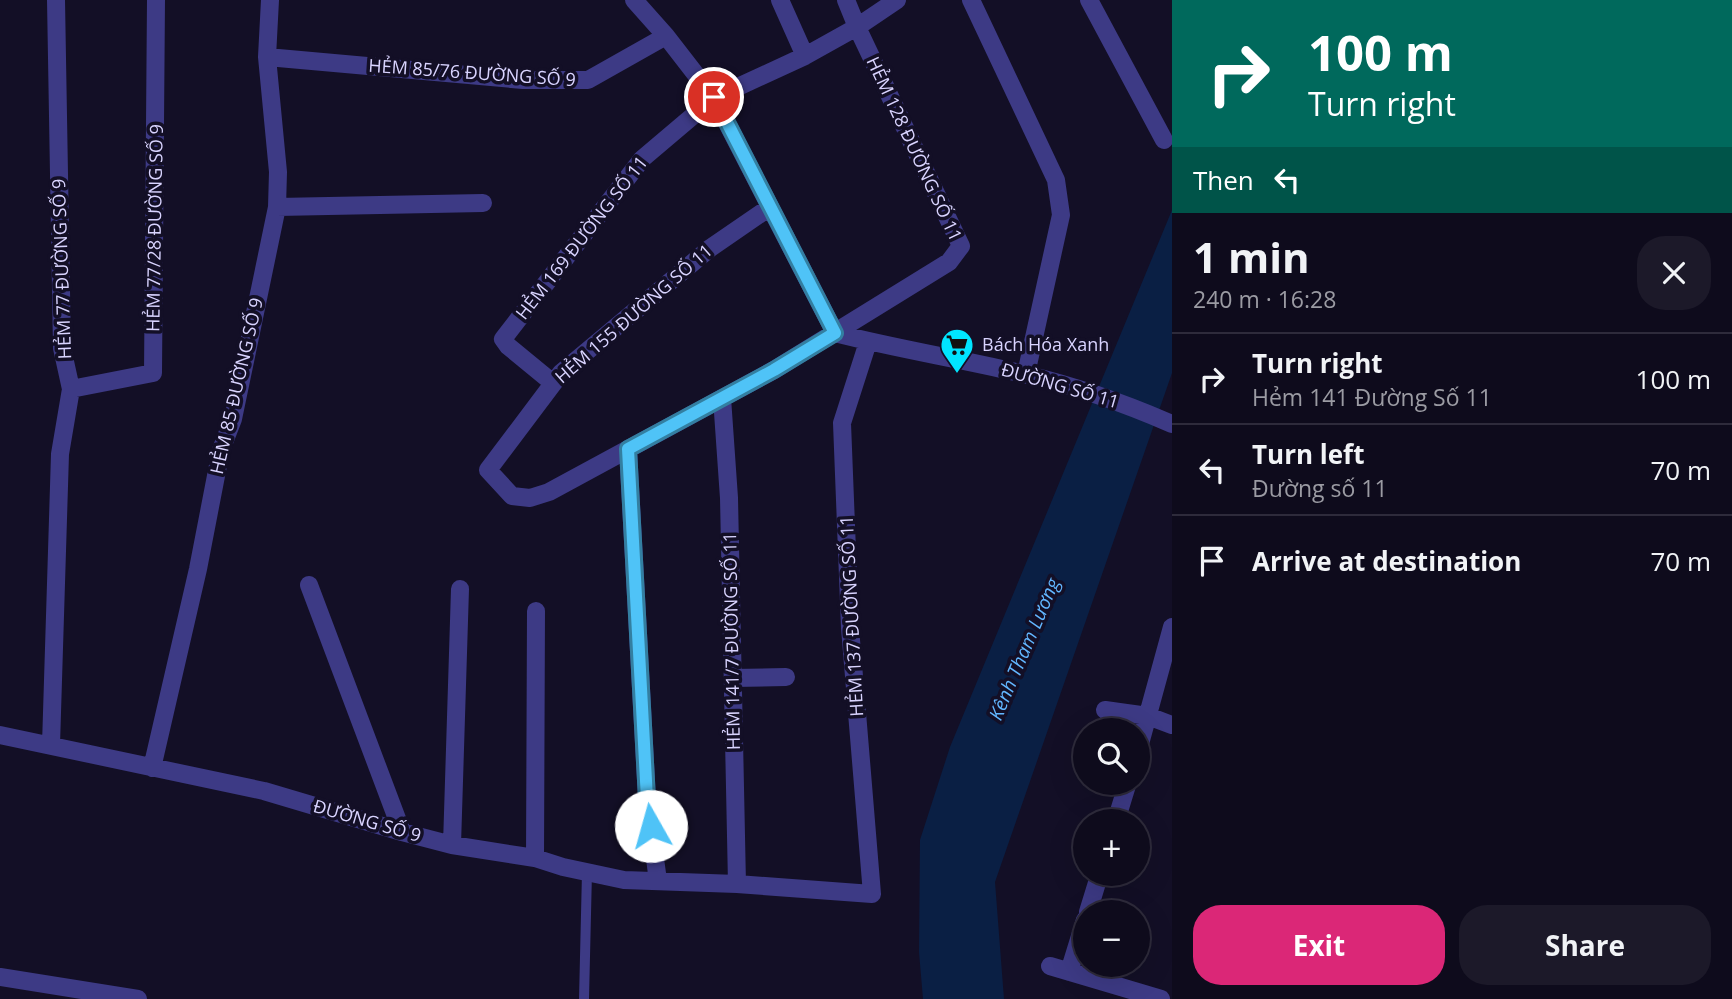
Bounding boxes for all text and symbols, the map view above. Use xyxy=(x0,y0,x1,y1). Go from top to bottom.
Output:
text: 100 m xyxy=(1308,19,1453,85)
icon: right xyxy=(1193,28,1284,119)
street label: HẺM 128 ĐƯỜNG SỐ 11 xyxy=(862,52,968,245)
street label: HẺM 85/76 ĐƯỜNG SỐ 9 xyxy=(368,53,577,91)
pin xyxy=(684,67,744,127)
icon: arrive xyxy=(695,78,733,116)
text: Turn right xyxy=(1308,82,1456,125)
street label: HẺM 77/28 ĐƯỜNG SỐ 9 xyxy=(140,124,168,332)
street label: HẺM 169 ĐƯỜNG SỐ 11 xyxy=(510,151,653,324)
icon: left xyxy=(1268,161,1306,199)
text: Then xyxy=(1193,162,1254,198)
street label: HẺM 77 ĐƯỜNG SỐ 9 xyxy=(46,178,76,360)
text: 1 min xyxy=(1193,228,1310,285)
button: close xyxy=(1637,236,1711,310)
street label: HẺM 155 ĐƯỜNG SỐ 11 xyxy=(550,238,717,388)
text: 240 m · 16:28 xyxy=(1193,283,1336,315)
street label: HẺM 85 ĐƯỜNG SỐ 9 xyxy=(204,295,268,476)
supermarket icon: Bách Hóa Xanh xyxy=(938,326,976,375)
place label: Bách Hóa Xanh xyxy=(982,332,1109,356)
text: Turn right xyxy=(1252,345,1383,381)
street label: ĐƯỜNG SỐ 11 xyxy=(999,357,1122,413)
icon: right xyxy=(1193,360,1231,398)
text: 100 m xyxy=(1636,361,1711,397)
text: Hẻm 141 Đường Số 11 xyxy=(1252,381,1492,413)
text: Turn left xyxy=(1252,436,1364,472)
icon: left xyxy=(1193,451,1231,489)
text: 70 m xyxy=(1650,452,1711,488)
text: Đường số 11 xyxy=(1252,472,1388,504)
street label: HẺM 137 ĐƯỜNG SỐ 11 xyxy=(834,515,868,717)
street label: HẺM 141/7 ĐƯỜNG SỐ 11 xyxy=(717,532,745,750)
icon: arrive xyxy=(1193,542,1231,580)
text: Arrive at destination xyxy=(1252,543,1521,579)
text: 70 m xyxy=(1650,543,1711,579)
water label: Kênh Tham Lương xyxy=(982,573,1066,724)
map controls xyxy=(1073,718,1150,977)
button: search xyxy=(1073,718,1150,795)
position arrow xyxy=(614,789,688,863)
street label: ĐƯỜNG SỐ 9 xyxy=(311,793,424,847)
button: + xyxy=(1073,809,1150,886)
button: − xyxy=(1073,900,1150,977)
button: Exit xyxy=(1193,905,1445,985)
button: Share xyxy=(1459,905,1711,985)

